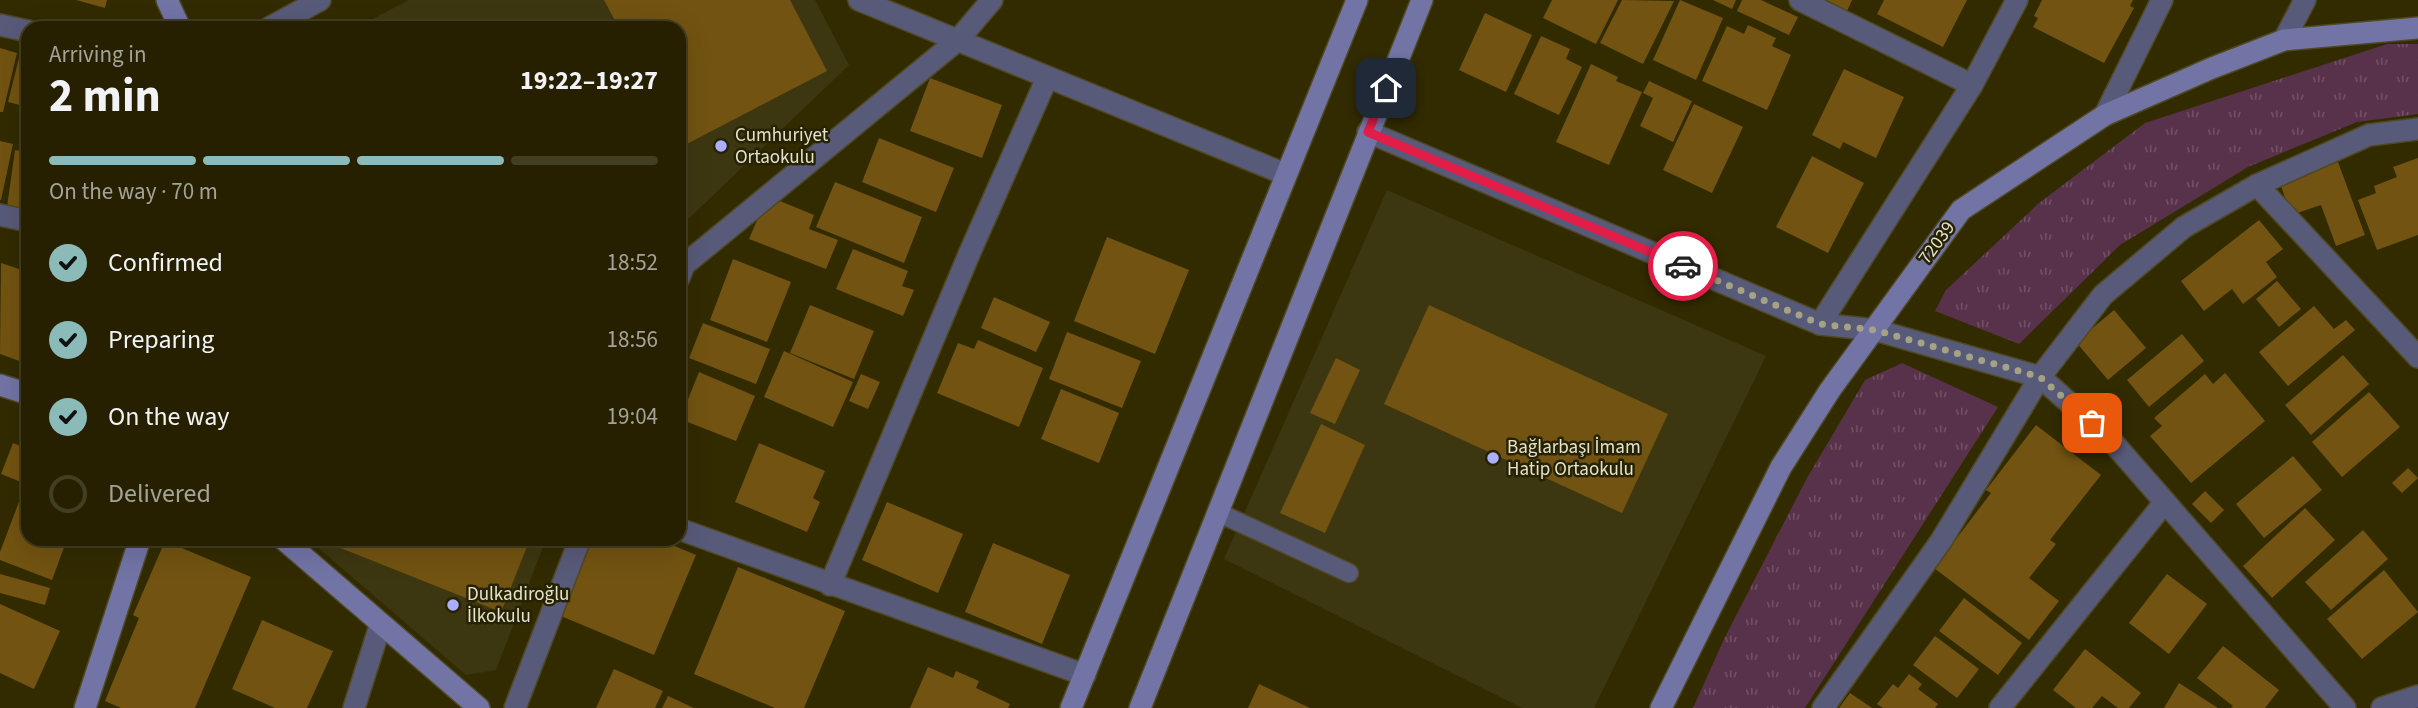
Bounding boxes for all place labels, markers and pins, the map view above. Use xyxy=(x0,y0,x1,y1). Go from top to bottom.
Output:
pin xyxy=(1356,58,1416,118)
place label: Cumhuriyet Ortaokulu xyxy=(735,122,829,171)
marker: Cumhuriyet Ortaokulu xyxy=(713,138,729,154)
pin xyxy=(2062,393,2122,453)
place label: Bağlarbaşı İmam Hatip Ortaokulu xyxy=(1507,434,1641,483)
marker: Bağlarbaşı İmam Hatip Ortaokulu xyxy=(1485,450,1501,466)
place label: Dulkadiroğlu İlkokulu xyxy=(467,581,569,630)
marker: Dulkadiroğlu İlkokulu xyxy=(445,597,461,613)

